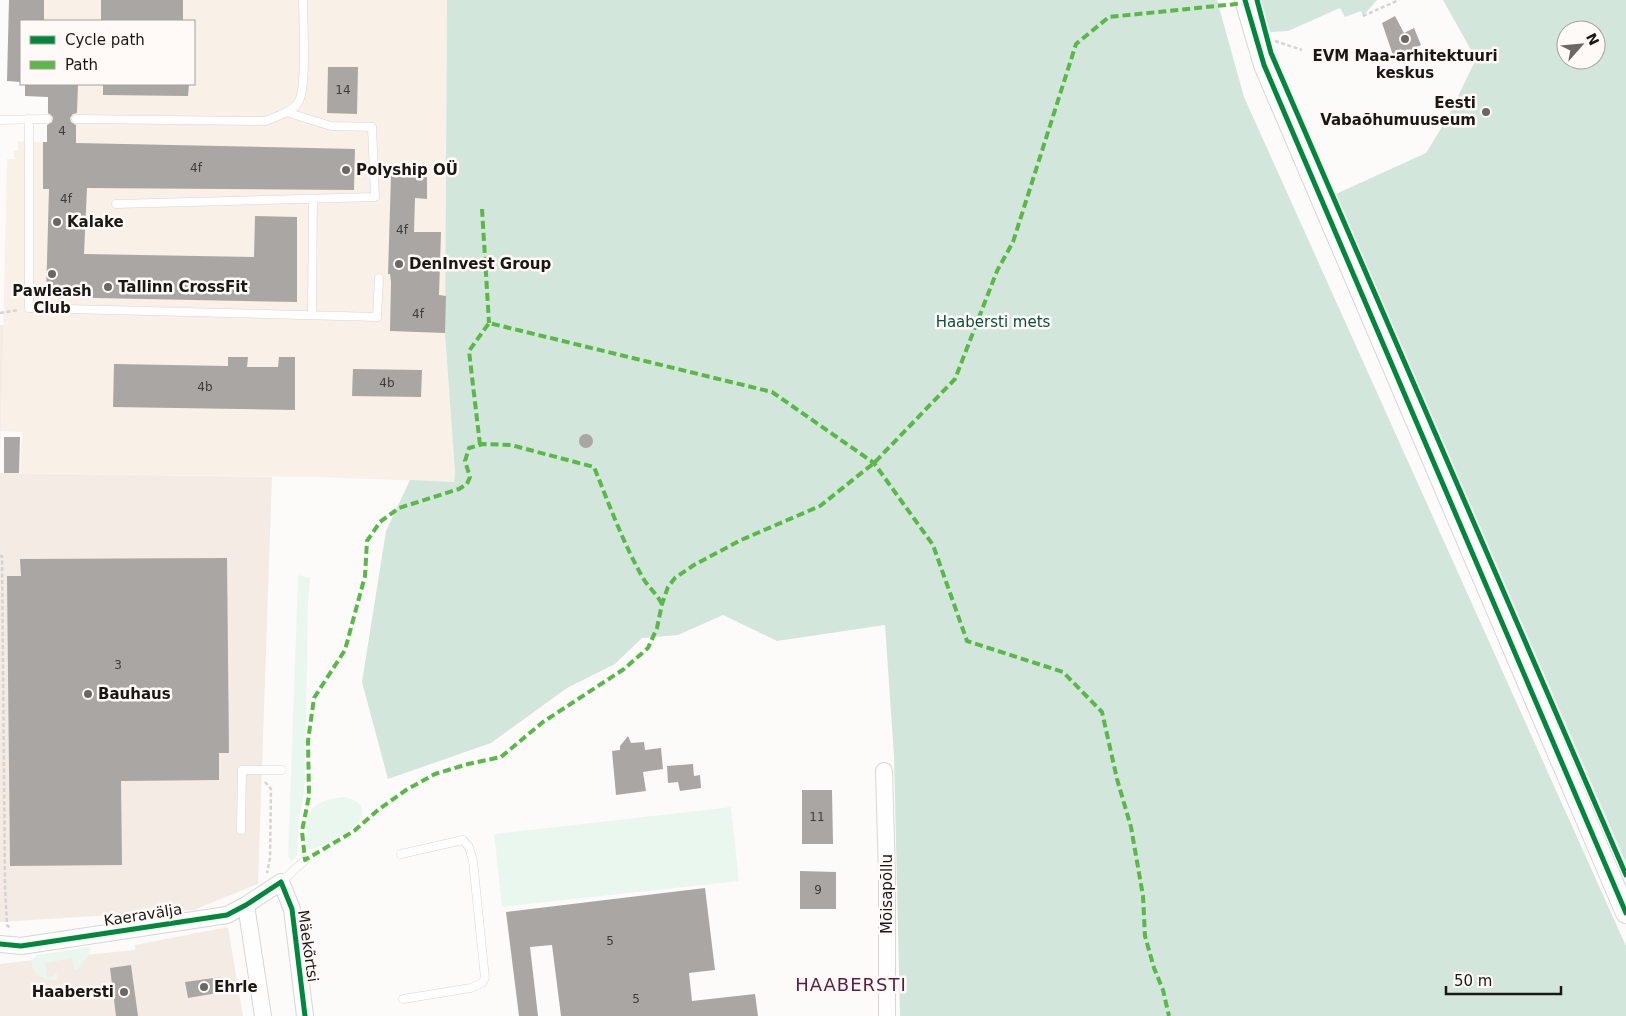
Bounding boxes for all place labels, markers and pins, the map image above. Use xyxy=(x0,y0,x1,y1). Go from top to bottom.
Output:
marker: EVM Maa-arhitektuuri keskus xyxy=(1399,33,1411,45)
place label: EVM Maa-arhitektuuri keskus xyxy=(1312,47,1498,82)
place label: Eesti Vabaõhumuuseum xyxy=(1320,94,1476,129)
marker: Eesti Vabaõhumuuseum xyxy=(1480,106,1492,118)
place label: Polyship OÜ xyxy=(356,160,458,179)
marker: Polyship OÜ xyxy=(340,164,352,176)
place label: Kalake xyxy=(67,213,124,231)
marker: Kalake xyxy=(51,216,63,228)
place label: DenInvest Group xyxy=(409,255,552,273)
marker: DenInvest Group xyxy=(393,258,405,270)
marker: Pawleash Club xyxy=(46,268,58,280)
place label: Tallinn CrossFit xyxy=(118,278,248,296)
marker: Tallinn CrossFit xyxy=(102,281,114,293)
place label: Pawleash Club xyxy=(12,282,92,317)
place label: Bauhaus xyxy=(98,685,171,703)
marker: Bauhaus xyxy=(82,688,94,700)
place label: Ehrle xyxy=(214,978,258,996)
marker: Ehrle xyxy=(198,981,210,993)
place label: Haabersti xyxy=(32,983,114,1001)
marker: Haabersti xyxy=(118,986,130,998)

